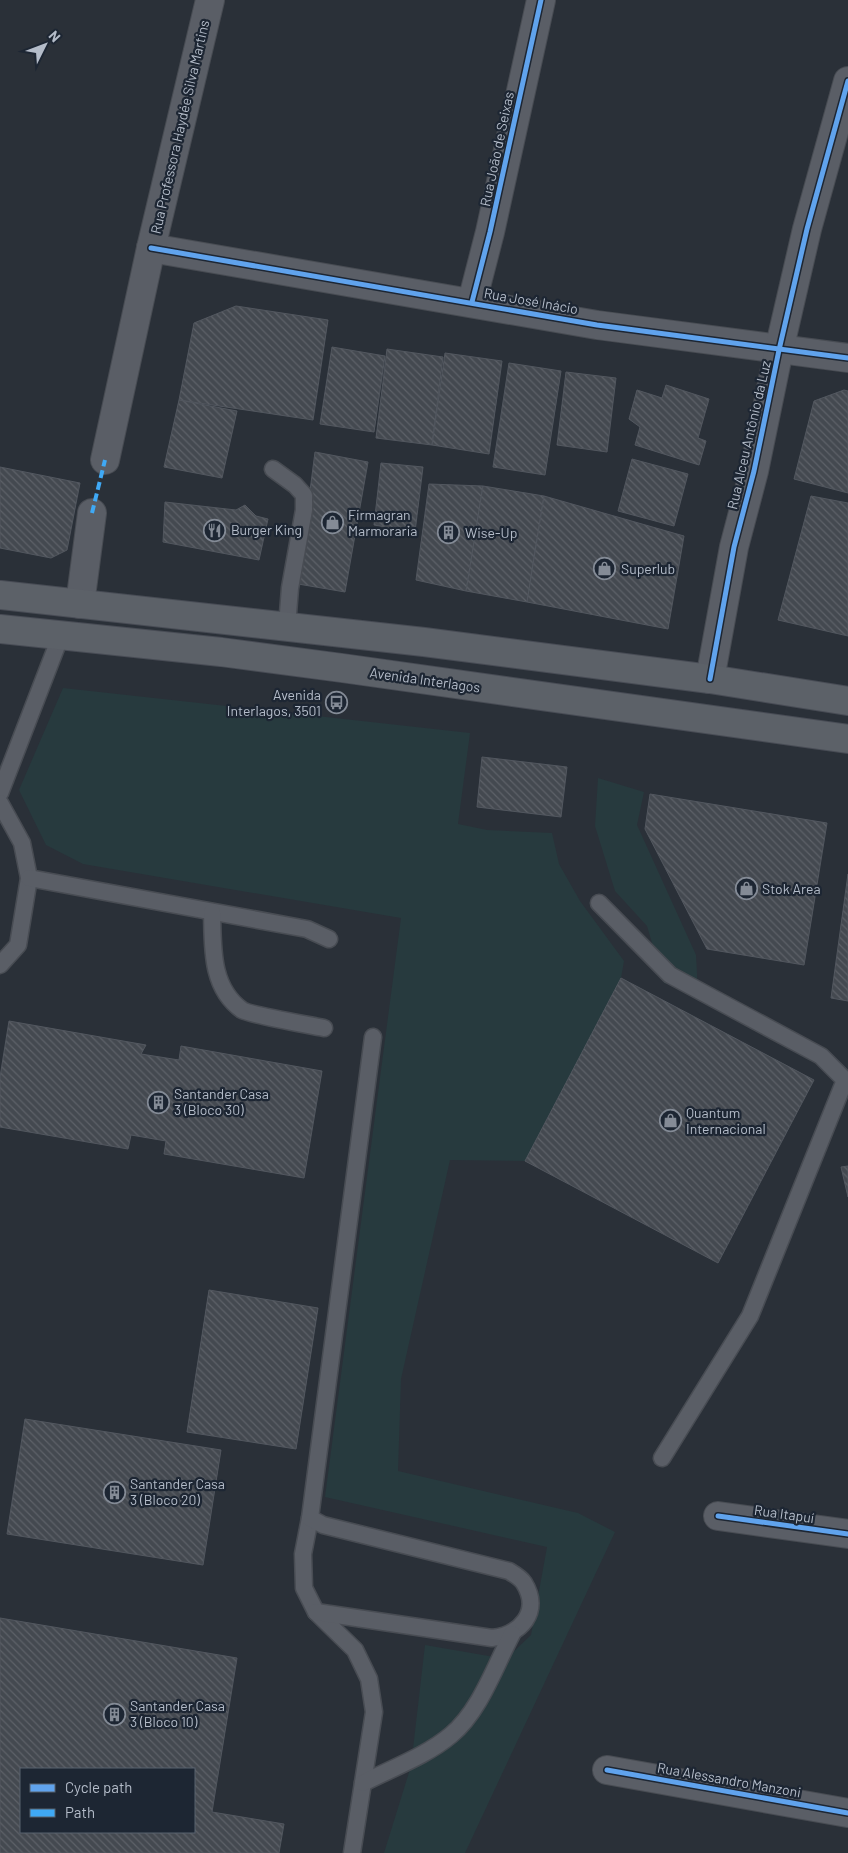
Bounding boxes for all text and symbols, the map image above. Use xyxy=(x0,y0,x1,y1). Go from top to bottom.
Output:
street label: Rua Professora Haydée Silva Martins xyxy=(147,18,212,236)
north arrow xyxy=(20,20,70,70)
text: N xyxy=(46,27,64,45)
street label: Rua João de Seixas xyxy=(476,90,517,208)
street label: Rua José Inácio xyxy=(483,284,580,317)
street label: Rua Alceu Antônio da Luz xyxy=(723,359,774,511)
place label: Firmagran Marmoraria xyxy=(348,506,417,539)
shop icon: Firmagran Marmoraria xyxy=(320,511,344,535)
restaurant icon: Burger King xyxy=(203,518,227,542)
place label: Burger King xyxy=(231,521,302,538)
building icon: Wise-Up xyxy=(437,521,461,545)
place label: Wise-Up xyxy=(465,524,517,541)
shop icon: Superlub xyxy=(593,557,617,581)
place label: Superlub xyxy=(621,560,675,577)
street label: Avenida Interlagos xyxy=(369,663,482,696)
place label: Avenida Interlagos, 3501 xyxy=(227,686,321,719)
bus stop icon: Avenida Interlagos, 3501 xyxy=(325,691,349,715)
shop icon: Stok Area xyxy=(734,877,758,901)
place label: Stok Area xyxy=(762,880,821,897)
place label: Santander Casa 3 (Bloco 30) xyxy=(174,1085,269,1118)
building icon: Santander Casa 3 (Bloco 30) xyxy=(146,1090,170,1114)
place label: Quantum Internacional xyxy=(686,1104,766,1137)
shop icon: Quantum Internacional xyxy=(658,1109,682,1133)
place label: Santander Casa 3 (Bloco 20) xyxy=(130,1475,225,1508)
building icon: Santander Casa 3 (Bloco 20) xyxy=(102,1480,126,1504)
street label: Rua Itapuí xyxy=(753,1501,815,1526)
place label: Santander Casa 3 (Bloco 10) xyxy=(130,1697,225,1730)
building icon: Santander Casa 3 (Bloco 10) xyxy=(102,1702,126,1726)
street label: Rua Alessandro Manzoni xyxy=(656,1758,802,1801)
legend xyxy=(20,1768,195,1833)
text: Cycle path xyxy=(65,1778,132,1796)
text: Path xyxy=(65,1803,95,1821)

